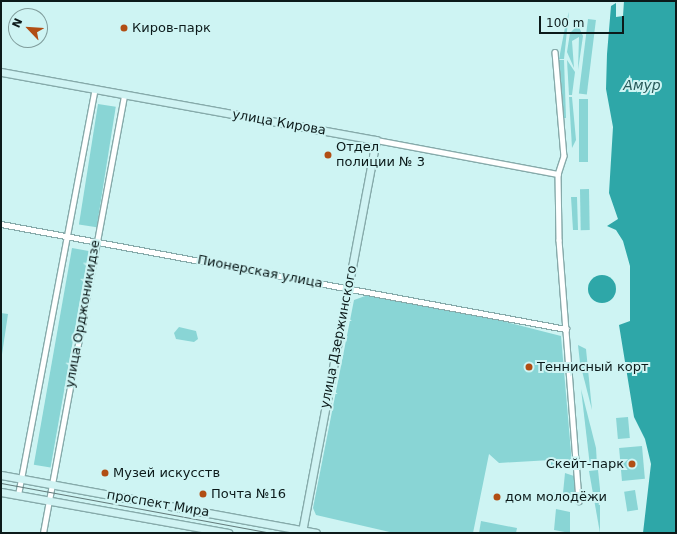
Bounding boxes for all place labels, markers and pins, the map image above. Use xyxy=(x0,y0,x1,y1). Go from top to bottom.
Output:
place label: Киров-парк xyxy=(132,20,211,36)
marker: Киров-парк xyxy=(119,23,129,33)
place label: Отдел полиции № 3 xyxy=(336,140,425,171)
marker: Отдел полиции № 3 xyxy=(323,150,333,160)
place label: Теннисный корт xyxy=(537,359,649,375)
marker: Теннисный корт xyxy=(524,362,534,372)
place label: Скейт-парк xyxy=(546,456,624,472)
marker: Скейт-парк xyxy=(627,459,637,469)
place label: Музей искусств xyxy=(113,465,220,481)
marker: Музей искусств xyxy=(100,468,110,478)
place label: Почта №16 xyxy=(211,486,286,502)
marker: Почта №16 xyxy=(198,489,208,499)
place label: дом молодёжи xyxy=(505,489,607,505)
marker: дом молодёжи xyxy=(492,492,502,502)

